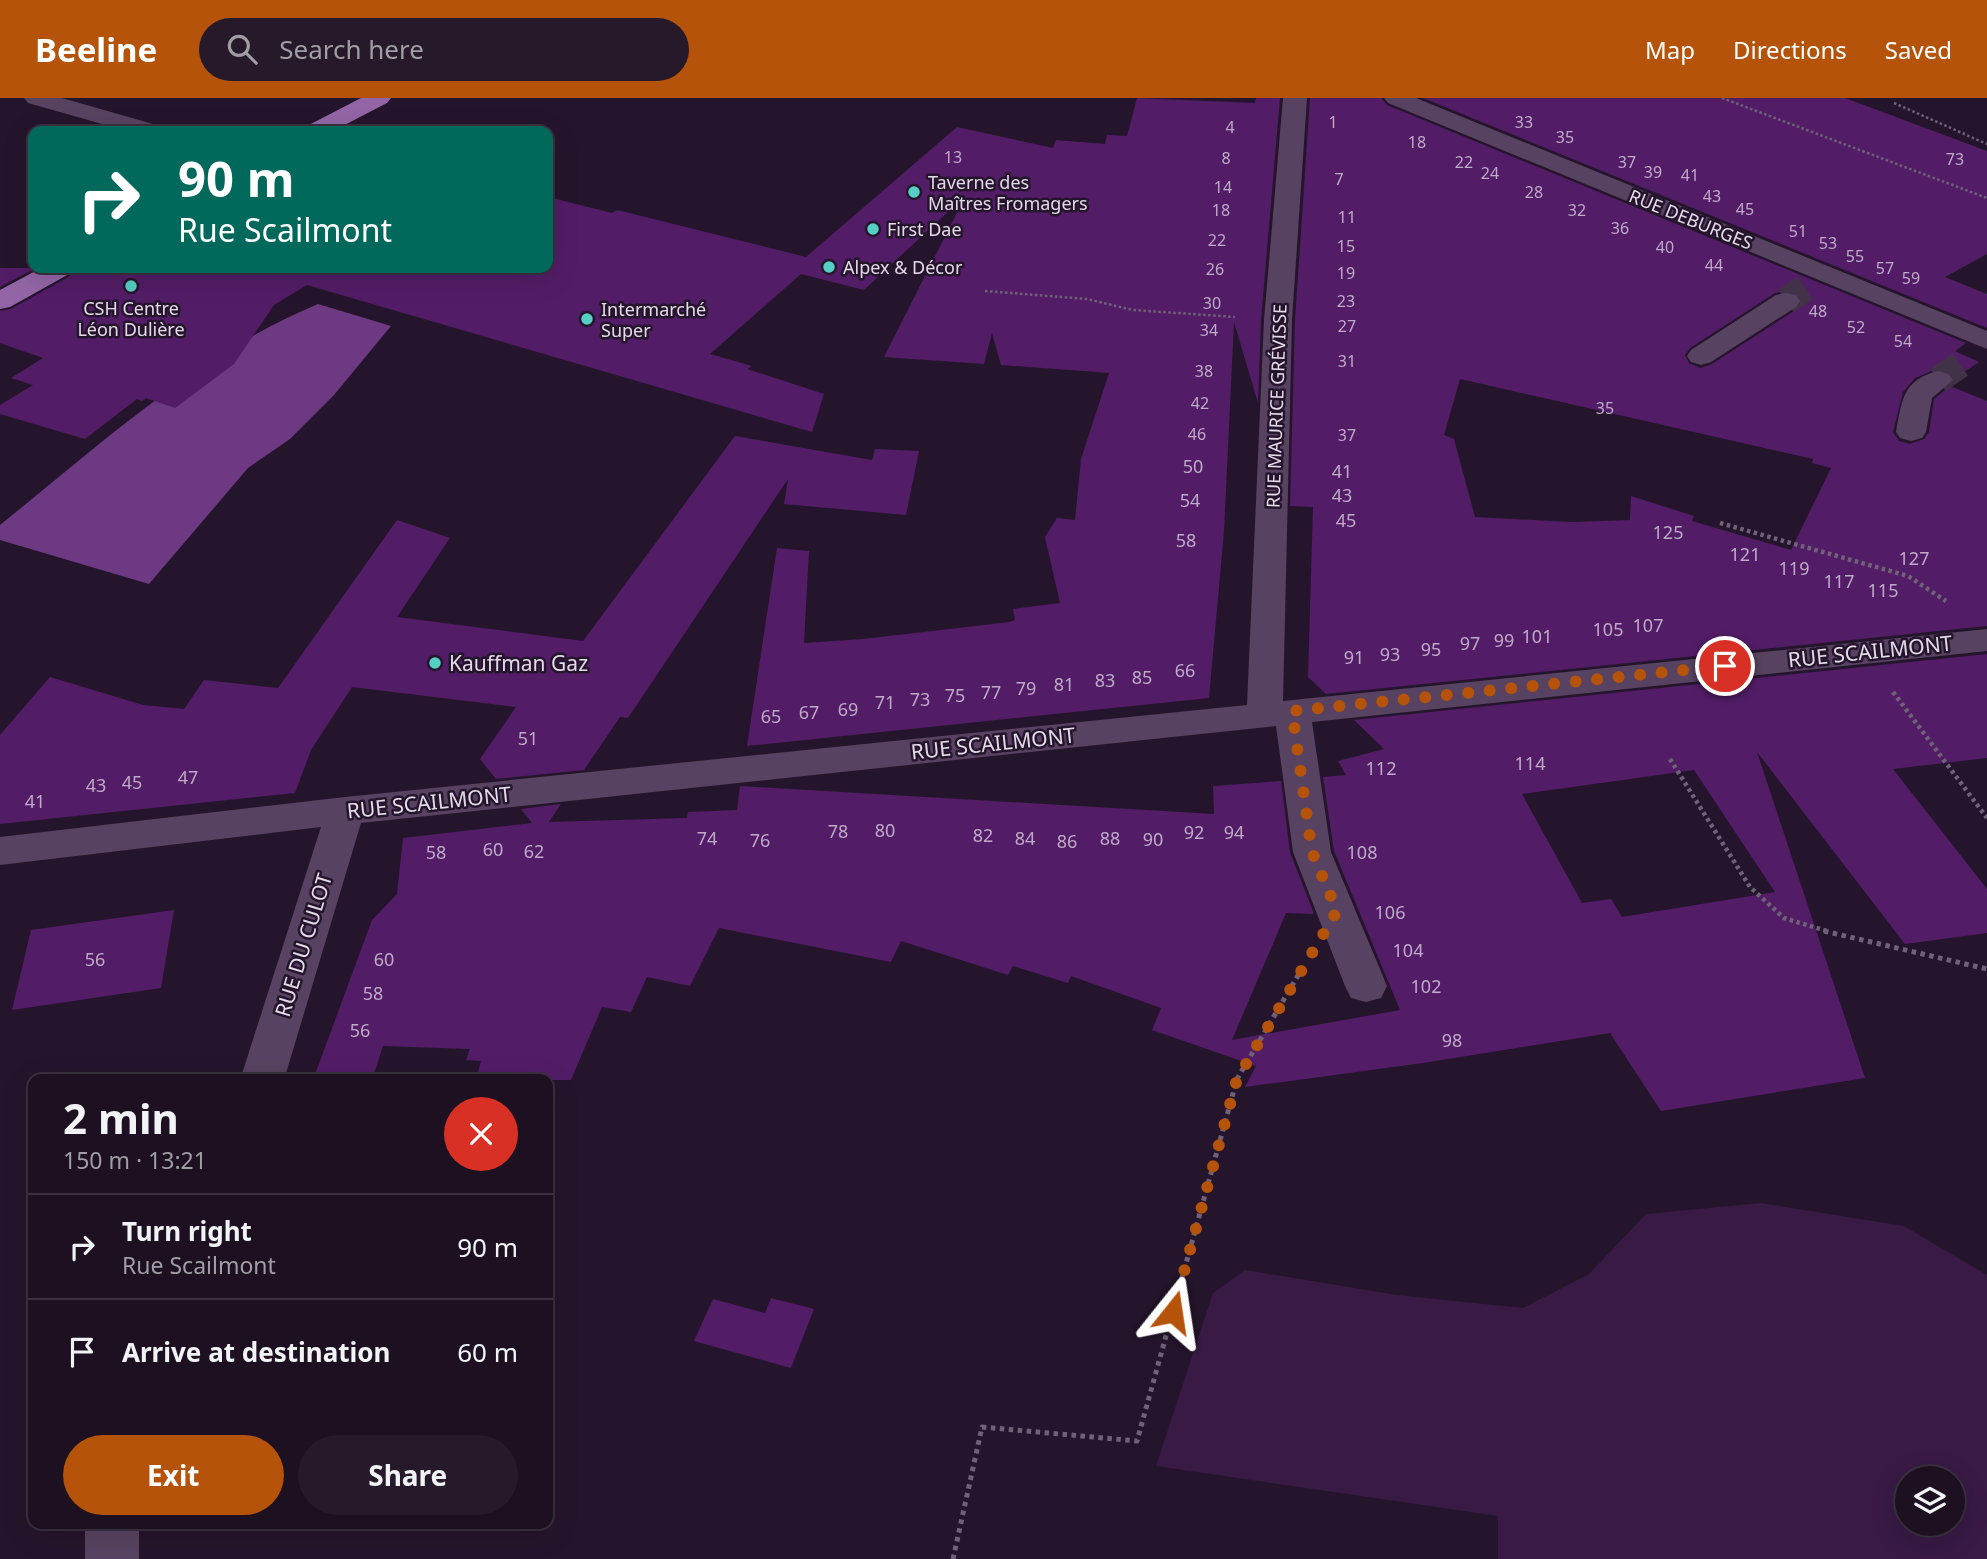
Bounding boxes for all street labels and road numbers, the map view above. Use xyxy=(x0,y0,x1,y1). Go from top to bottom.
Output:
street label: RUE DEBURGES xyxy=(1626,183,1756,255)
street label: RUE MAURICE GRÉVISSE xyxy=(1260,303,1292,509)
street label: RUE SCAILMONT xyxy=(1786,628,1954,674)
street label: RUE SCAILMONT xyxy=(909,720,1077,766)
street label: RUE SCAILMONT xyxy=(345,779,513,825)
street label: RUE DU CULOT xyxy=(268,870,338,1020)

